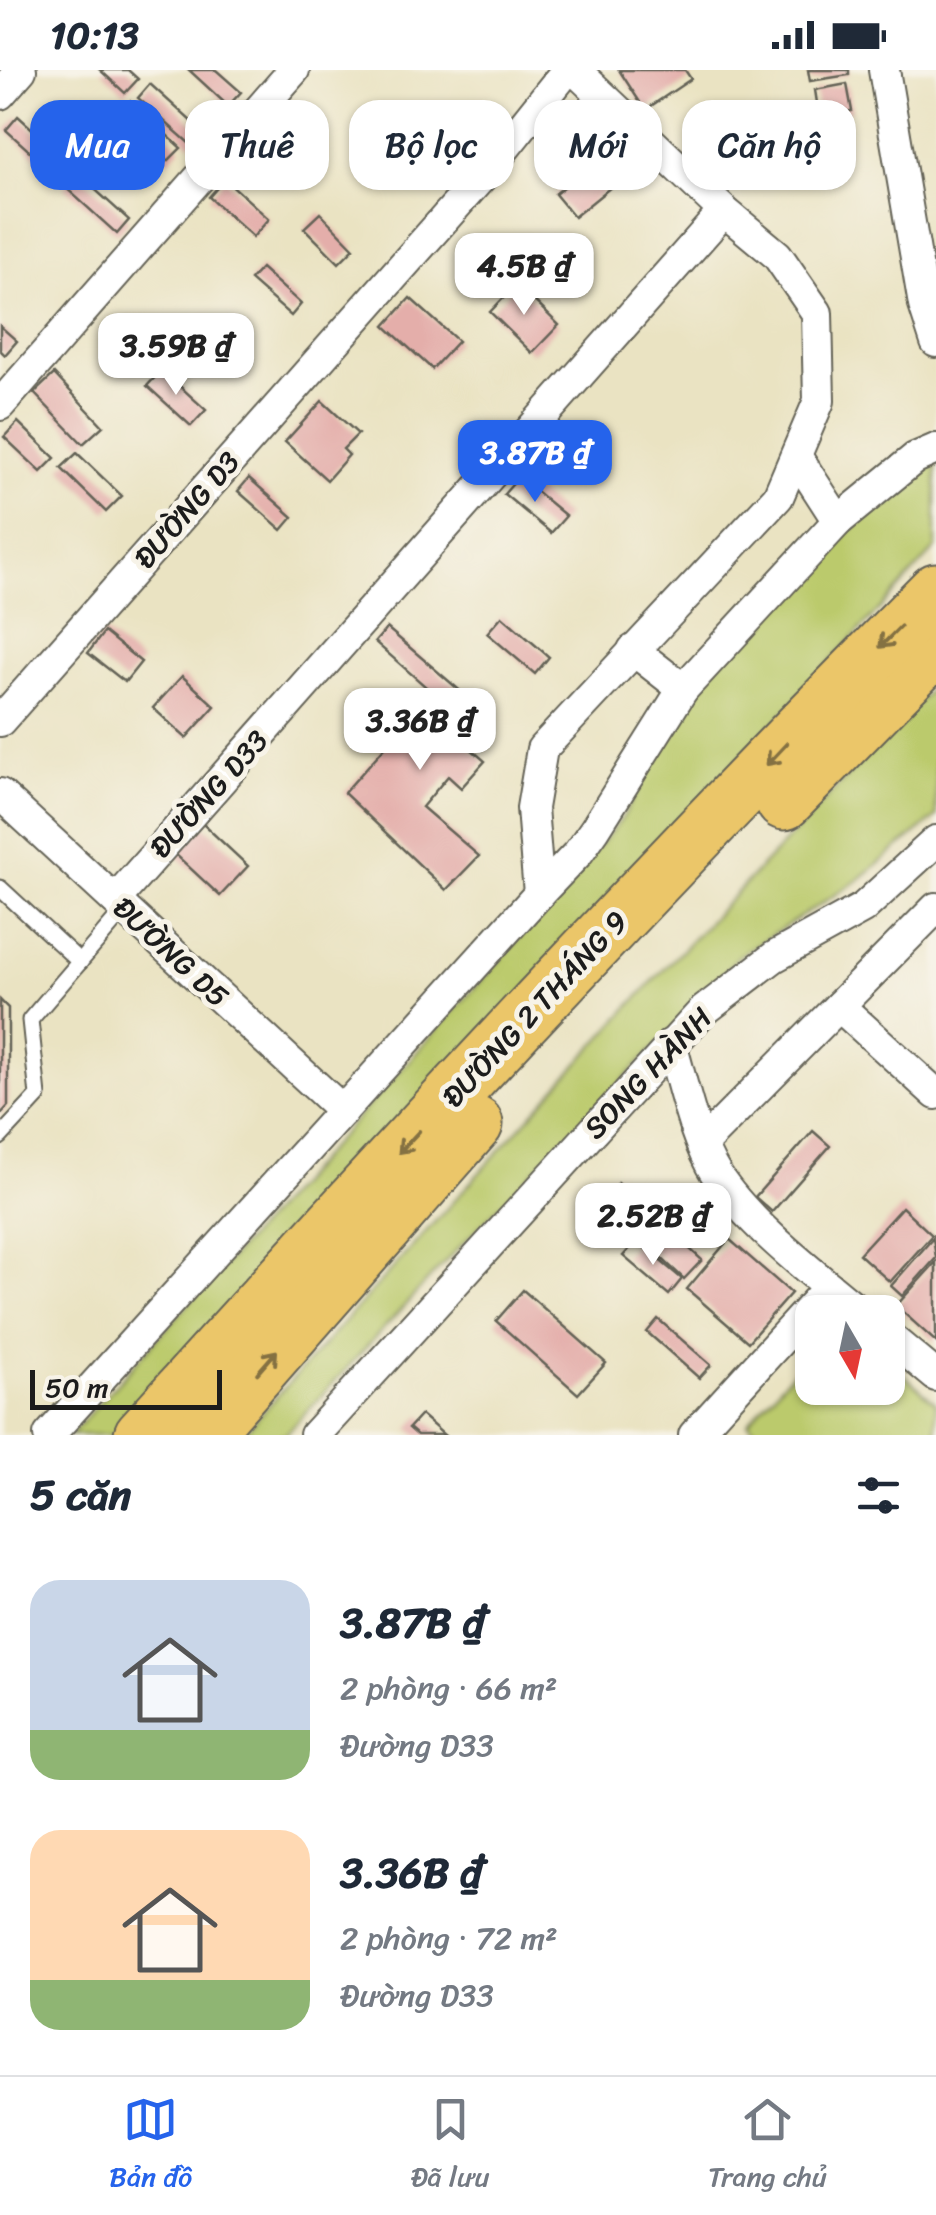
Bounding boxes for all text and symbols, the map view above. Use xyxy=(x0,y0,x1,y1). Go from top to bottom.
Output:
text: 10:13 xyxy=(50,2,139,69)
chip: Mua xyxy=(30,100,165,190)
chip: Thuê xyxy=(185,100,329,190)
chip: Bộ lọc xyxy=(349,100,514,190)
chip: Mới xyxy=(534,100,662,190)
chip: Căn hộ xyxy=(682,100,856,190)
pin: 4.5B ₫ xyxy=(443,233,605,318)
text: 4.5B ₫ xyxy=(477,237,571,294)
pin: 3.59B ₫ xyxy=(84,313,268,398)
text: 3.59B ₫ xyxy=(120,317,232,374)
pin: 3.87B ₫ xyxy=(443,420,627,505)
text: 3.87B ₫ xyxy=(480,424,590,481)
street label: ĐƯỜNG D3 xyxy=(120,438,254,582)
one-way arrow xyxy=(878,625,902,649)
pin: 3.36B ₫ xyxy=(328,688,512,773)
text: 3.36B ₫ xyxy=(366,692,474,749)
street label: ĐƯỜNG D33 xyxy=(136,717,282,871)
one-way arrow xyxy=(766,741,789,766)
street label: ĐƯỜNG D5 xyxy=(100,883,242,1021)
street label: ĐƯỜNG 2 THÁNG 9 xyxy=(428,897,642,1121)
street label: SONG HÀNH xyxy=(570,993,726,1153)
one-way arrow xyxy=(397,1130,421,1154)
pin: 2.52B ₫ xyxy=(561,1183,745,1268)
text: 2.52B ₫ xyxy=(597,1187,709,1244)
north arrow xyxy=(795,1295,905,1405)
map controls xyxy=(795,1295,905,1405)
one-way arrow xyxy=(255,1350,278,1375)
text: 50 m xyxy=(45,1363,109,1412)
scale bar xyxy=(30,1365,222,1410)
text: 5 căn xyxy=(30,1458,131,1532)
icon: filters xyxy=(851,1468,906,1523)
text: 3.87B ₫ xyxy=(340,1586,485,1660)
icon: home xyxy=(110,1620,230,1740)
text: 2 phòng · 66 m² xyxy=(340,1660,557,1717)
text: Đường D33 xyxy=(340,1717,494,1774)
text: 3.36B ₫ xyxy=(340,1836,482,1910)
icon: home xyxy=(110,1870,230,1990)
text: 2 phòng · 72 m² xyxy=(340,1910,558,1967)
text: Đường D33 xyxy=(340,1967,494,2024)
tab: Bản đồ xyxy=(109,2092,192,2201)
tab: Đã lưu xyxy=(411,2092,489,2201)
tab: Trang chủ xyxy=(708,2092,827,2201)

